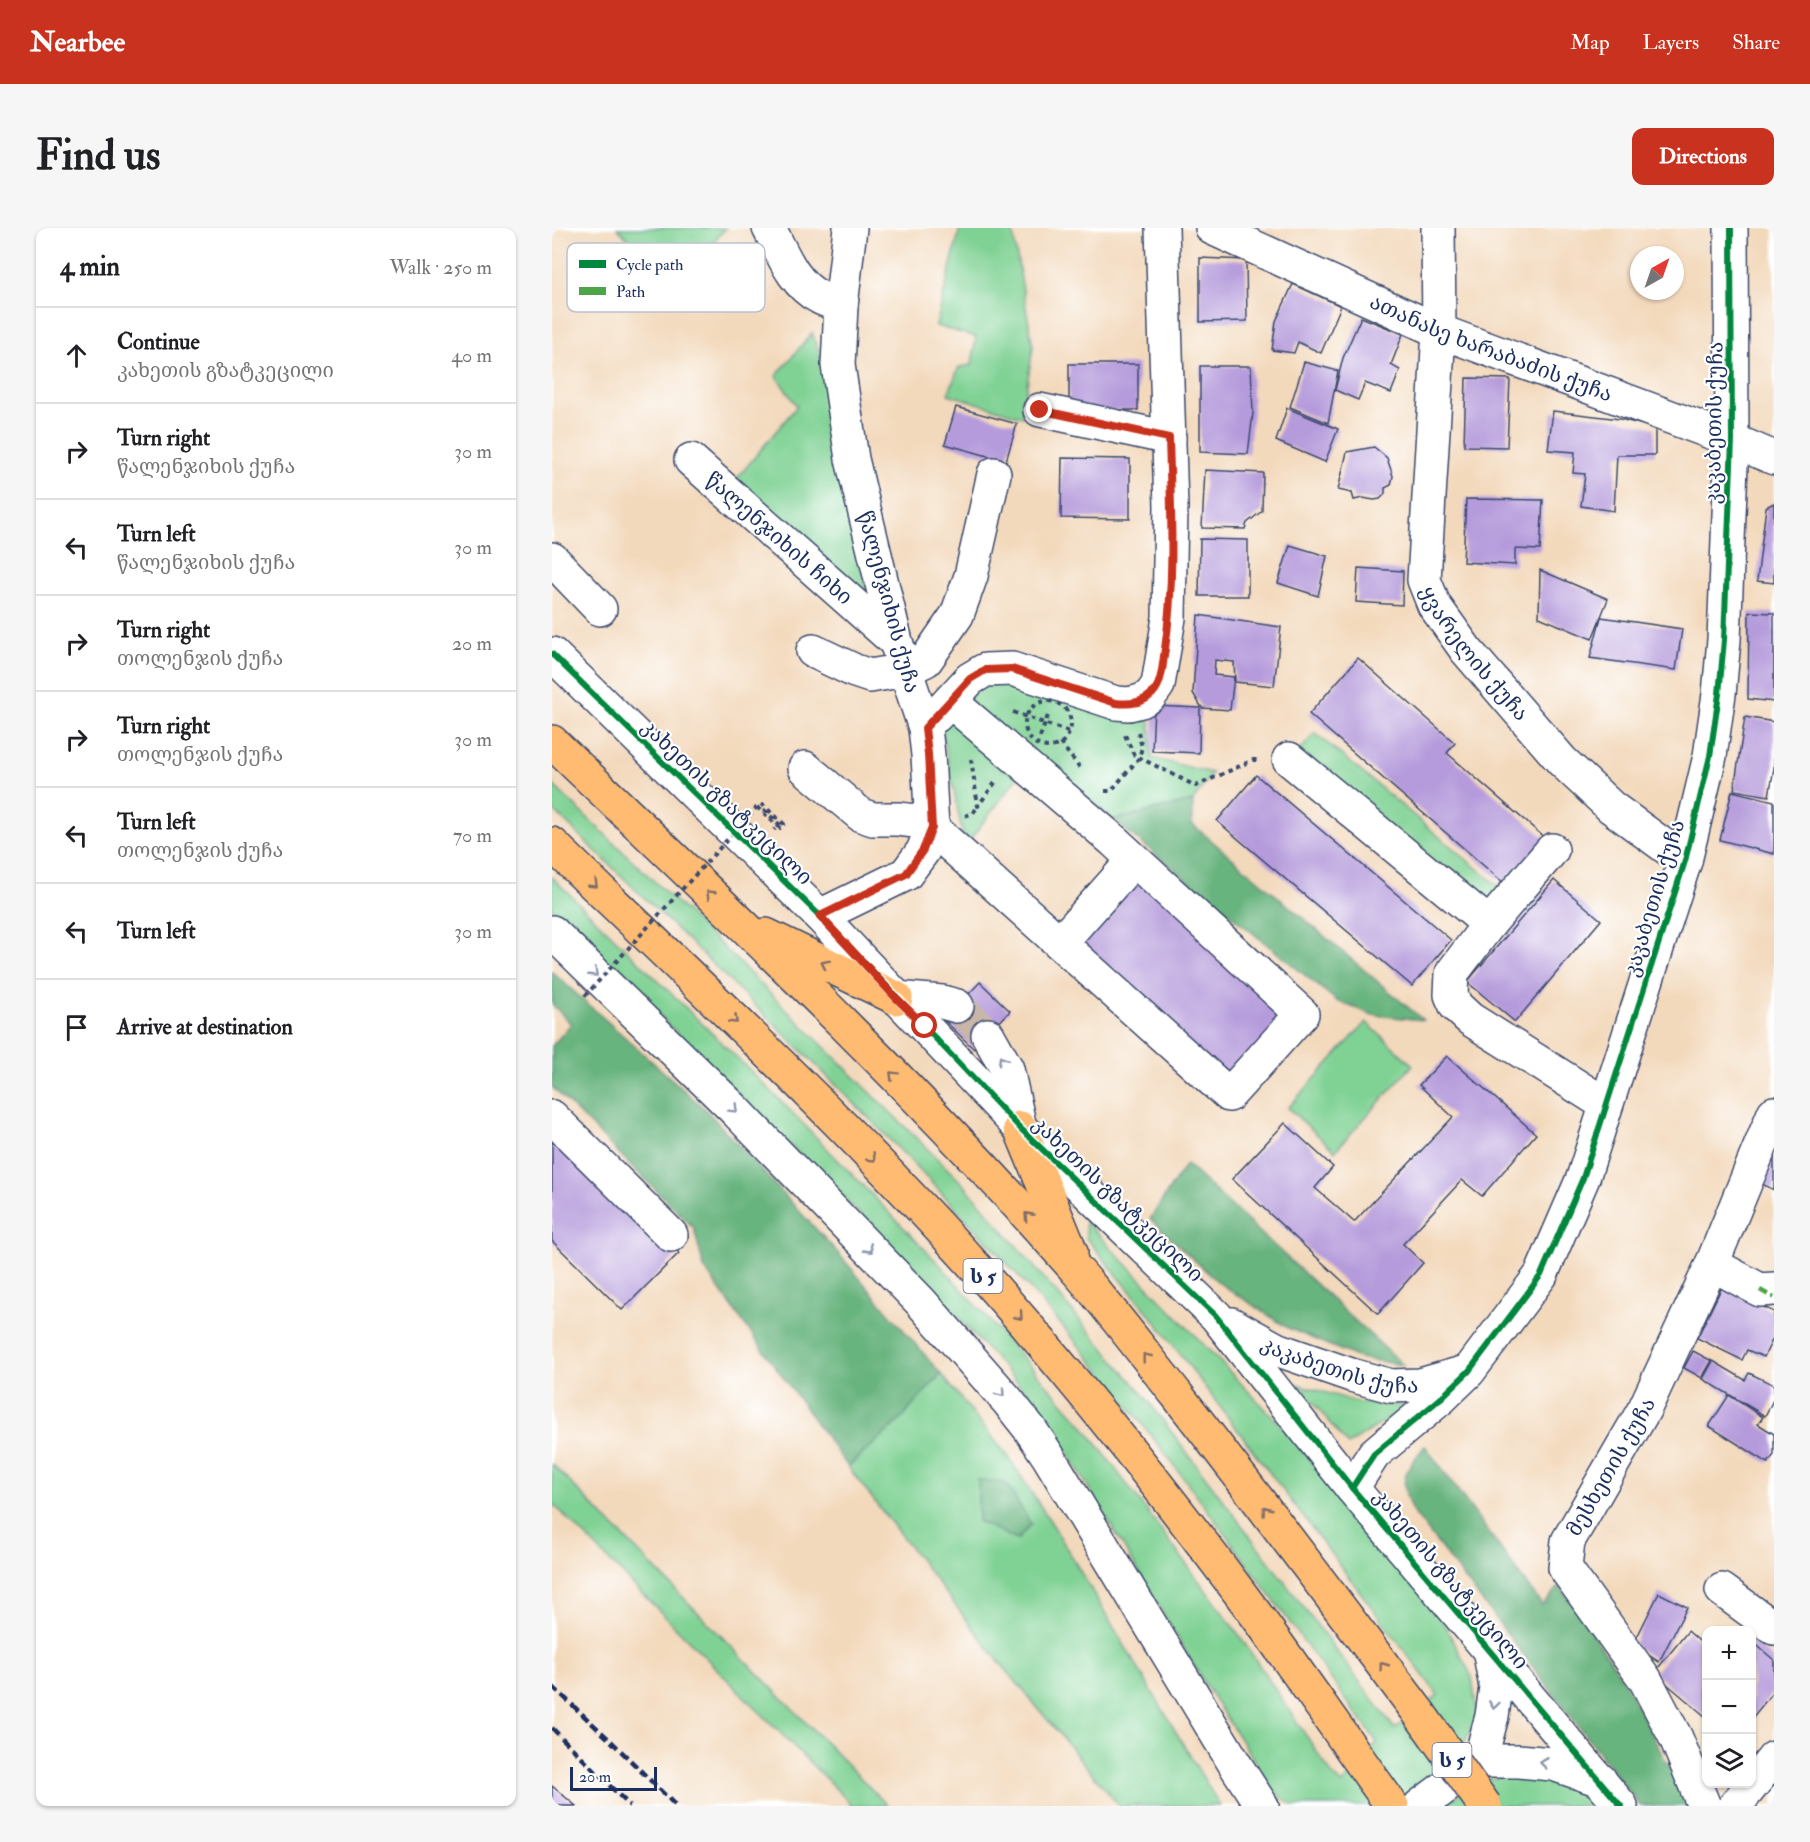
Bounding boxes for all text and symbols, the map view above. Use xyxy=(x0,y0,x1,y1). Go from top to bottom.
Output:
text: Nearbee xyxy=(30,25,125,60)
text: Map xyxy=(1570,29,1610,56)
text: Layers xyxy=(1643,29,1699,56)
text: Share xyxy=(1732,29,1780,56)
button: Directions xyxy=(1632,128,1774,185)
text: Find us xyxy=(36,130,160,182)
legend xyxy=(567,243,765,312)
north arrow xyxy=(1630,246,1684,300)
text: 4 min xyxy=(60,251,120,283)
text: Walk · 250 m xyxy=(389,255,492,280)
text: Cycle path xyxy=(616,255,684,276)
text: Path xyxy=(616,282,646,302)
street label: ათანასე ხარაბაძის ქუჩა xyxy=(1365,288,1616,408)
text: Continue xyxy=(117,328,200,356)
icon: ahead xyxy=(60,339,93,372)
street label: კაკაბეთის ქუჩა xyxy=(1700,341,1729,505)
text: 40 m xyxy=(451,343,492,368)
text: კახეთის გზატკეცილი xyxy=(117,358,334,383)
route end xyxy=(1026,396,1052,422)
text: Turn right xyxy=(117,424,210,452)
icon: right xyxy=(60,435,93,468)
text: 30 m xyxy=(454,439,492,464)
text: წალენჯიხის ქუჩა xyxy=(117,454,295,479)
street label: წალენჯიხის ჩიხი xyxy=(700,466,858,611)
street label: წალენჯიხის ქუჩა xyxy=(851,508,926,696)
text: Turn left xyxy=(117,520,196,548)
icon: left xyxy=(60,531,93,564)
text: 30 m xyxy=(454,535,492,560)
text: წალენჯიხის ქუჩა xyxy=(117,550,295,575)
street label: ყვარელის ქუჩა xyxy=(1414,582,1534,727)
text: Turn right xyxy=(117,616,210,644)
icon: right xyxy=(60,627,93,660)
text: 20 m xyxy=(452,631,492,656)
text: თოლენჯის ქუჩა xyxy=(117,646,283,671)
text: Turn right xyxy=(117,712,210,740)
street label: კახეთის გზატკეცილი xyxy=(635,714,818,891)
icon: right xyxy=(60,723,93,756)
text: 30 m xyxy=(454,727,492,752)
text: თოლენჯის ქუჩა xyxy=(117,742,283,767)
text: Turn left xyxy=(117,808,196,836)
street label: კაკაბეთის ქუჩა xyxy=(1618,816,1691,980)
icon: left xyxy=(60,819,93,852)
text: 70 m xyxy=(453,823,492,848)
text: თოლენჯის ქუჩა xyxy=(117,838,283,863)
one-way arrow xyxy=(587,877,598,888)
one-way arrow xyxy=(707,890,718,901)
icon: left xyxy=(60,915,93,948)
text: Turn left xyxy=(117,917,196,945)
text: 30 m xyxy=(454,919,492,944)
one-way arrow xyxy=(820,959,831,971)
one-way arrow xyxy=(587,965,598,976)
icon: arrive xyxy=(60,1011,93,1044)
one-way arrow xyxy=(727,1012,738,1023)
route start xyxy=(911,1012,937,1038)
text: Arrive at destination xyxy=(117,1013,293,1041)
one-way arrow xyxy=(998,1056,1009,1066)
one-way arrow xyxy=(890,1071,900,1082)
one-way arrow xyxy=(726,1101,737,1112)
street label: კახეთის გზატკეცილი xyxy=(1026,1111,1209,1288)
one-way arrow xyxy=(865,1152,876,1162)
one-way arrow xyxy=(1024,1212,1035,1223)
one-way arrow xyxy=(862,1241,873,1252)
road number: ს 5 xyxy=(964,1259,1002,1293)
one-way arrow xyxy=(1012,1309,1023,1320)
street label: კაკაბეთის ქუჩა xyxy=(1256,1330,1419,1400)
one-way arrow xyxy=(1143,1353,1154,1364)
one-way arrow xyxy=(993,1386,1004,1397)
street label: მესხეთის ქუჩა xyxy=(1561,1394,1662,1541)
street label: კახეთის გზატკეცილი xyxy=(1367,1483,1534,1675)
one-way arrow xyxy=(1263,1506,1274,1517)
map controls xyxy=(1702,1626,1756,1788)
button: + xyxy=(1702,1626,1756,1680)
one-way arrow xyxy=(1380,1662,1391,1673)
button: − xyxy=(1702,1680,1756,1734)
one-way arrow xyxy=(1488,1701,1500,1710)
button: layers xyxy=(1702,1734,1756,1788)
road number: ს 5 xyxy=(1432,1743,1472,1777)
one-way arrow xyxy=(1540,1758,1549,1770)
scale bar xyxy=(570,1764,657,1792)
text: 20 m xyxy=(579,1767,611,1787)

